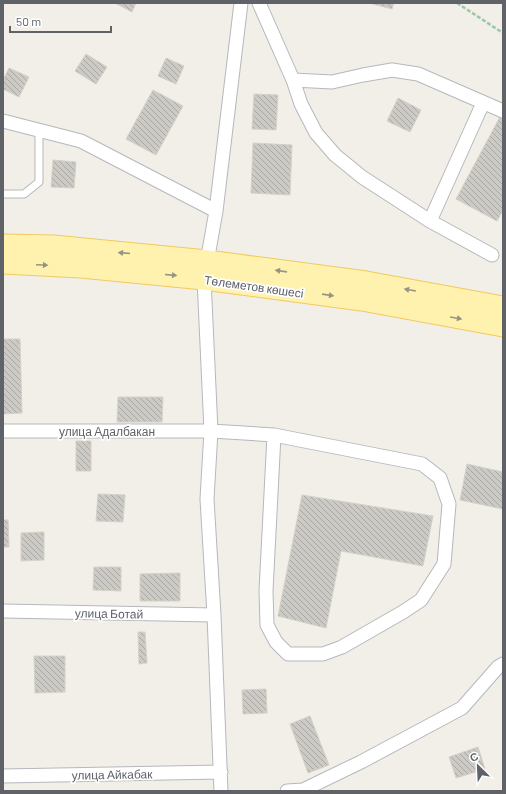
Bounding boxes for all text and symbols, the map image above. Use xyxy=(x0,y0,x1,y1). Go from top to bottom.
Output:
scale bar xyxy=(10,8,111,34)
text: 50 m xyxy=(16,14,41,28)
one-way arrow xyxy=(118,250,130,256)
one-way arrow xyxy=(36,262,49,268)
one-way arrow xyxy=(275,268,287,274)
one-way arrow xyxy=(165,272,178,279)
street label: Төлеметов көшесі xyxy=(204,272,304,300)
one-way arrow xyxy=(403,287,416,293)
one-way arrow xyxy=(322,292,334,299)
one-way arrow xyxy=(450,315,462,321)
street label: улица Адалбакан xyxy=(59,424,155,439)
street label: улица Ботай xyxy=(75,605,143,622)
north arrow xyxy=(458,746,498,786)
text: С xyxy=(467,749,480,764)
street label: улица Айкабак xyxy=(71,766,153,783)

